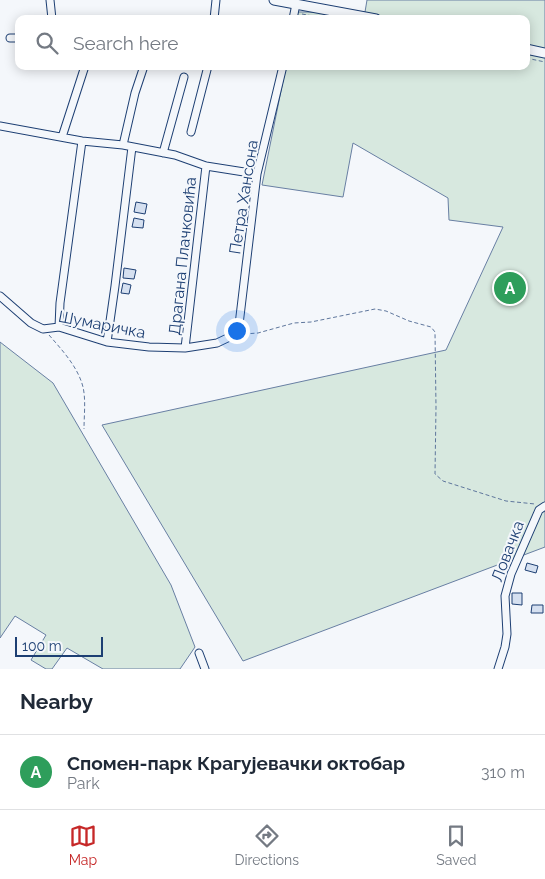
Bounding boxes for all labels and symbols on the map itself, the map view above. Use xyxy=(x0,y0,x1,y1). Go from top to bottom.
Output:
street label: Петра Хансона xyxy=(225,139,262,256)
street label: Драгана Плачковића xyxy=(165,176,200,336)
pin: A xyxy=(494,269,526,307)
street label: Шумаричка xyxy=(57,307,147,342)
your location xyxy=(224,318,250,344)
street label: Ловачка xyxy=(487,518,528,584)
scale bar xyxy=(15,634,102,657)

